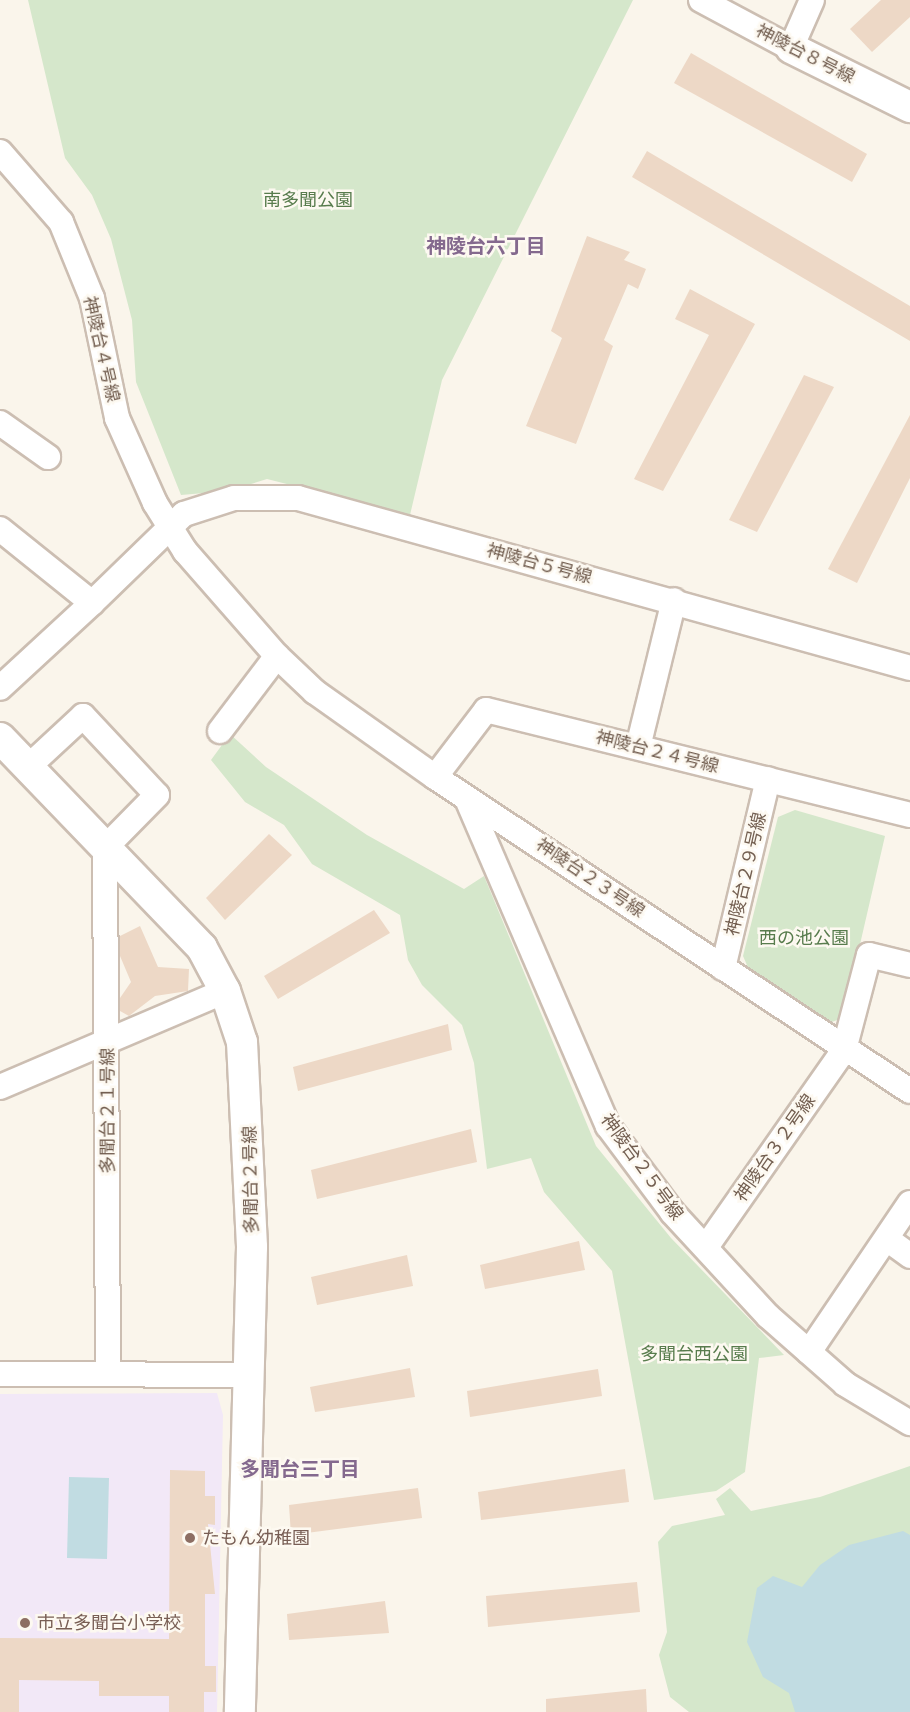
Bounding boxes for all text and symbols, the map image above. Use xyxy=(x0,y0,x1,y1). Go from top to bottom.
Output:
street label: 神陵台８号線 xyxy=(752,20,858,88)
park label: 南多聞公園 xyxy=(263,189,353,211)
district label: 神陵台六丁目 xyxy=(426,234,546,258)
street label: 神陵台４号線 xyxy=(78,294,124,404)
street label: 神陵台５号線 xyxy=(484,540,594,588)
street label: 神陵台２４号線 xyxy=(593,726,721,778)
street label: 神陵台２９号線 xyxy=(721,810,771,938)
street label: 神陵台２３号線 xyxy=(532,834,648,922)
park label: 西の池公園 xyxy=(759,927,849,949)
street label: 多聞台２１号線 xyxy=(97,1048,119,1174)
street label: 神陵台３２号線 xyxy=(730,1090,820,1206)
street label: 神陵台２５号線 xyxy=(596,1110,688,1224)
street label: 多聞台２号線 xyxy=(239,1126,263,1234)
park label: 多聞台西公園 xyxy=(640,1343,748,1365)
district label: 多聞台三丁目 xyxy=(240,1457,360,1481)
place label: たもん幼稚園 xyxy=(202,1527,310,1549)
marker: たもん幼稚園 xyxy=(183,1531,197,1545)
place label: 市立多聞台小学校 xyxy=(37,1612,181,1634)
marker: 市立多聞台小学校 xyxy=(18,1616,32,1630)

